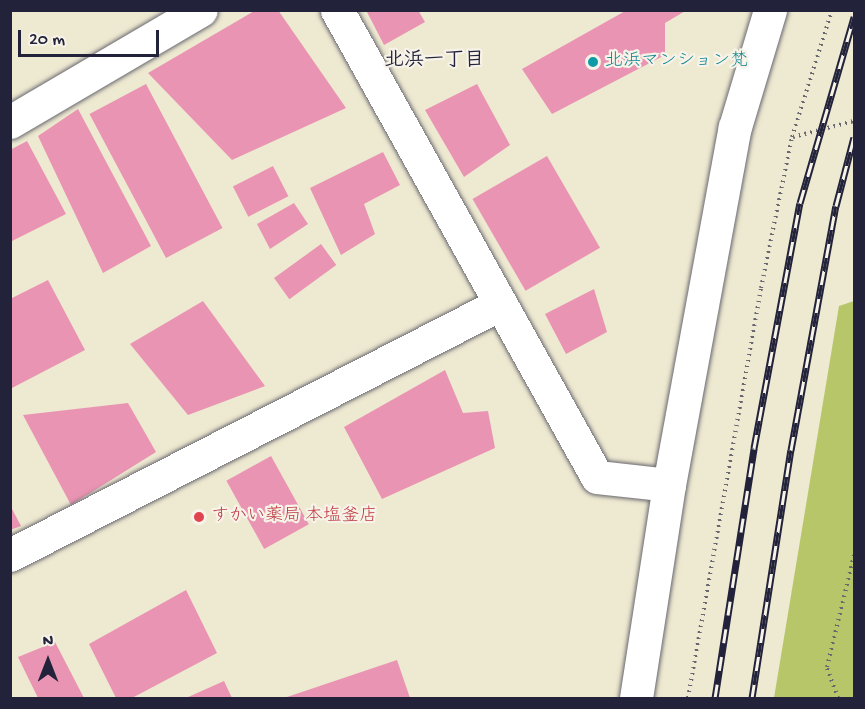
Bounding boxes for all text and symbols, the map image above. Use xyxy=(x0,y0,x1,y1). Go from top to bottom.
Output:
scale bar xyxy=(21,18,162,56)
text: 20 m xyxy=(29,30,65,51)
district label: 北浜一丁目 xyxy=(384,49,484,73)
place label: 北浜マンション梵 xyxy=(605,51,749,73)
marker: 北浜マンション梵 xyxy=(586,55,600,69)
place label: すかい薬局 本塩釜店 xyxy=(211,506,377,528)
marker: すかい薬局 本塩釜店 xyxy=(192,510,206,524)
north arrow xyxy=(18,631,78,691)
text: N xyxy=(43,633,53,652)

